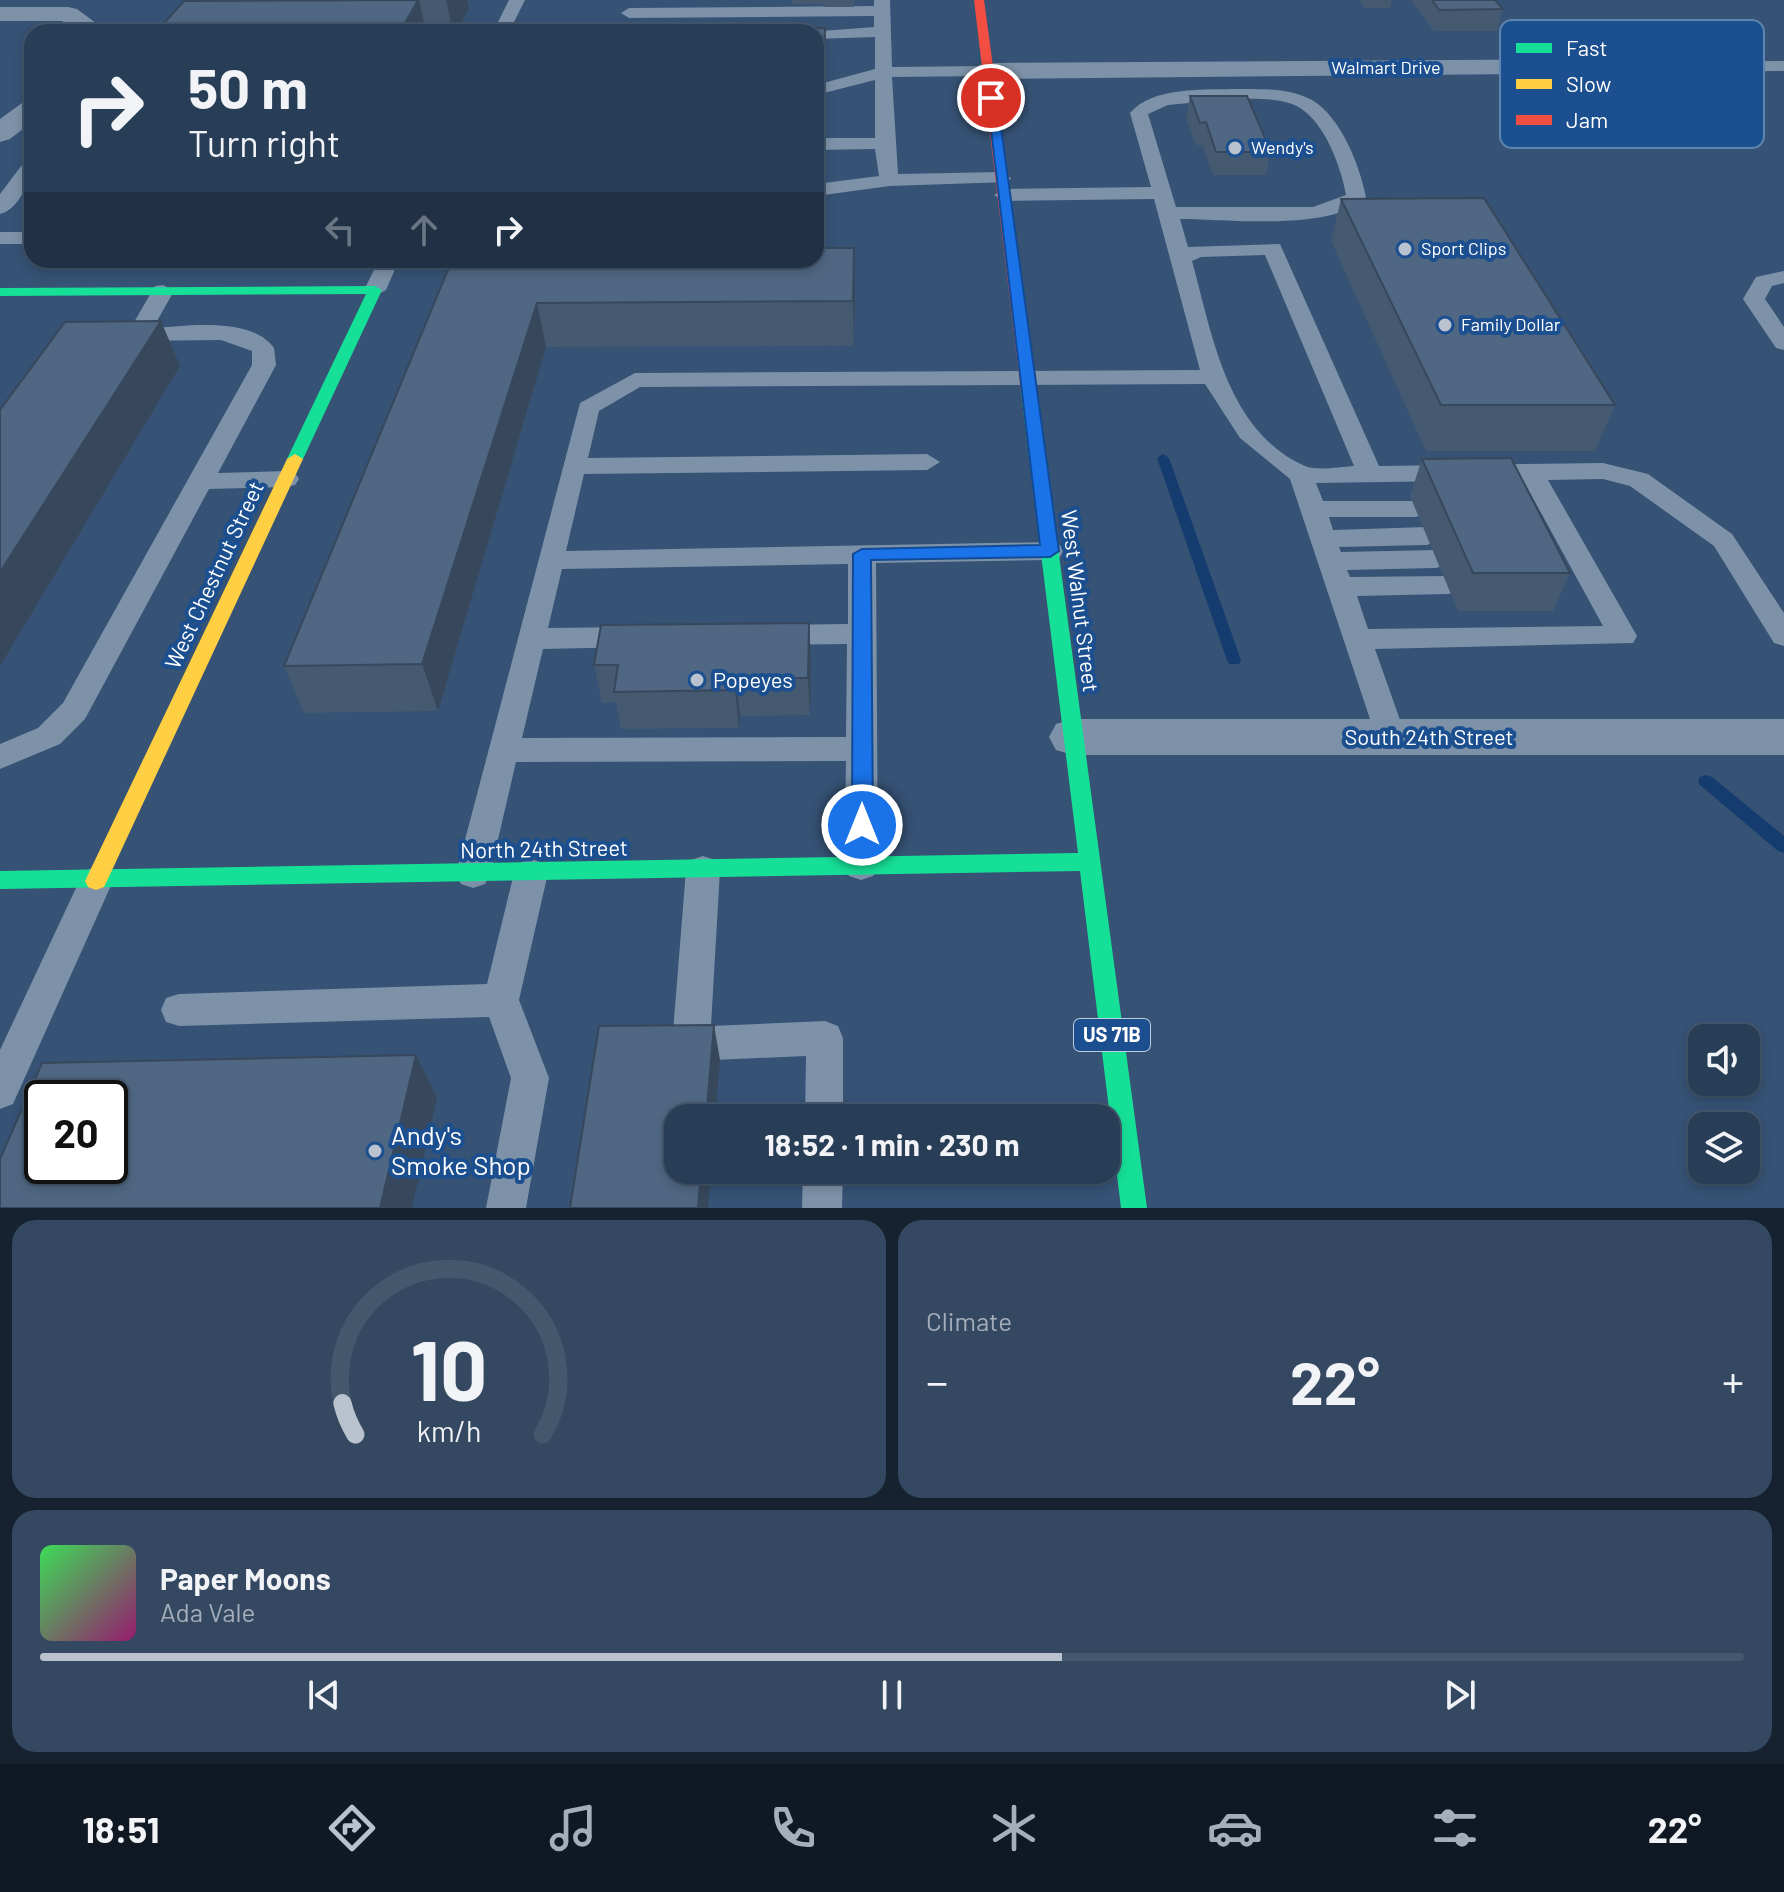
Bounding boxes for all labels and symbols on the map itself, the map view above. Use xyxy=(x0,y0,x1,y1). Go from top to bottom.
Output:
legend xyxy=(1500,20,1764,148)
text: Fast xyxy=(1566,34,1608,60)
street label: Walmart Drive xyxy=(1331,56,1441,78)
pin xyxy=(957,64,1025,132)
text: Slow xyxy=(1566,70,1611,96)
text: Jam xyxy=(1566,106,1608,132)
place label: Wendy's xyxy=(1251,136,1314,158)
marker: Wendy's xyxy=(1226,139,1244,157)
place label: Sport Clips xyxy=(1421,237,1506,259)
marker: Sport Clips xyxy=(1396,240,1414,258)
place label: Family Dollar xyxy=(1461,313,1561,335)
marker: Family Dollar xyxy=(1436,316,1454,334)
street label: West Chestnut Street xyxy=(158,477,268,673)
street label: West Walnut Street xyxy=(1057,508,1105,693)
place label: Popeyes xyxy=(713,666,793,692)
marker: Popeyes xyxy=(688,671,706,689)
street label: South 24th Street xyxy=(1344,723,1514,749)
position arrow xyxy=(820,783,904,867)
street label: North 24th Street xyxy=(460,834,628,862)
road number: US 71B xyxy=(1074,1019,1150,1051)
speed limit sign: 20 xyxy=(24,1080,128,1184)
place label: Andy's Smoke Shop xyxy=(391,1119,531,1180)
marker: Andy's Smoke Shop xyxy=(366,1142,384,1160)

